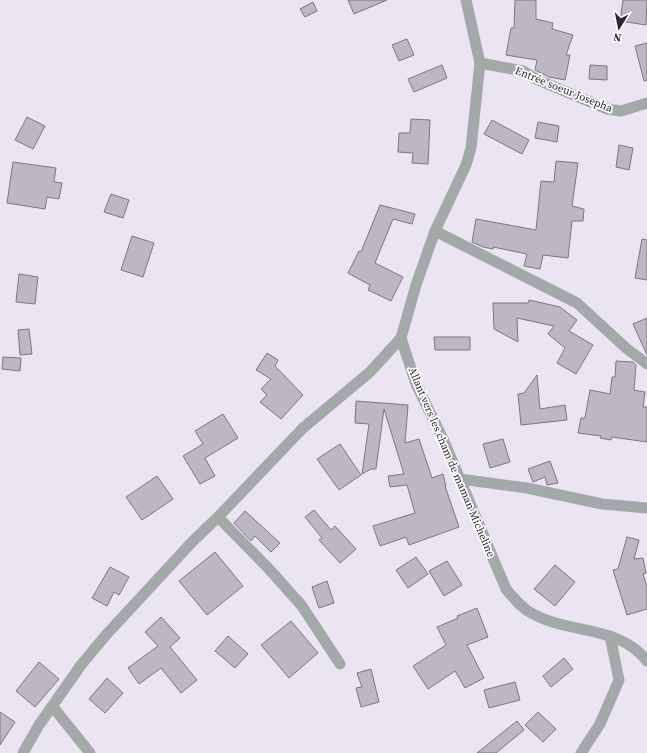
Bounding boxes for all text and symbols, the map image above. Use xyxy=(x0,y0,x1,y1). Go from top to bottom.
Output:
north arrow xyxy=(599,8,639,48)
text: N xyxy=(612,29,623,45)
street label: Entrée soeur Josepha xyxy=(513,63,615,116)
street label: Allant vers les cham de maman Micheline xyxy=(405,365,499,560)

